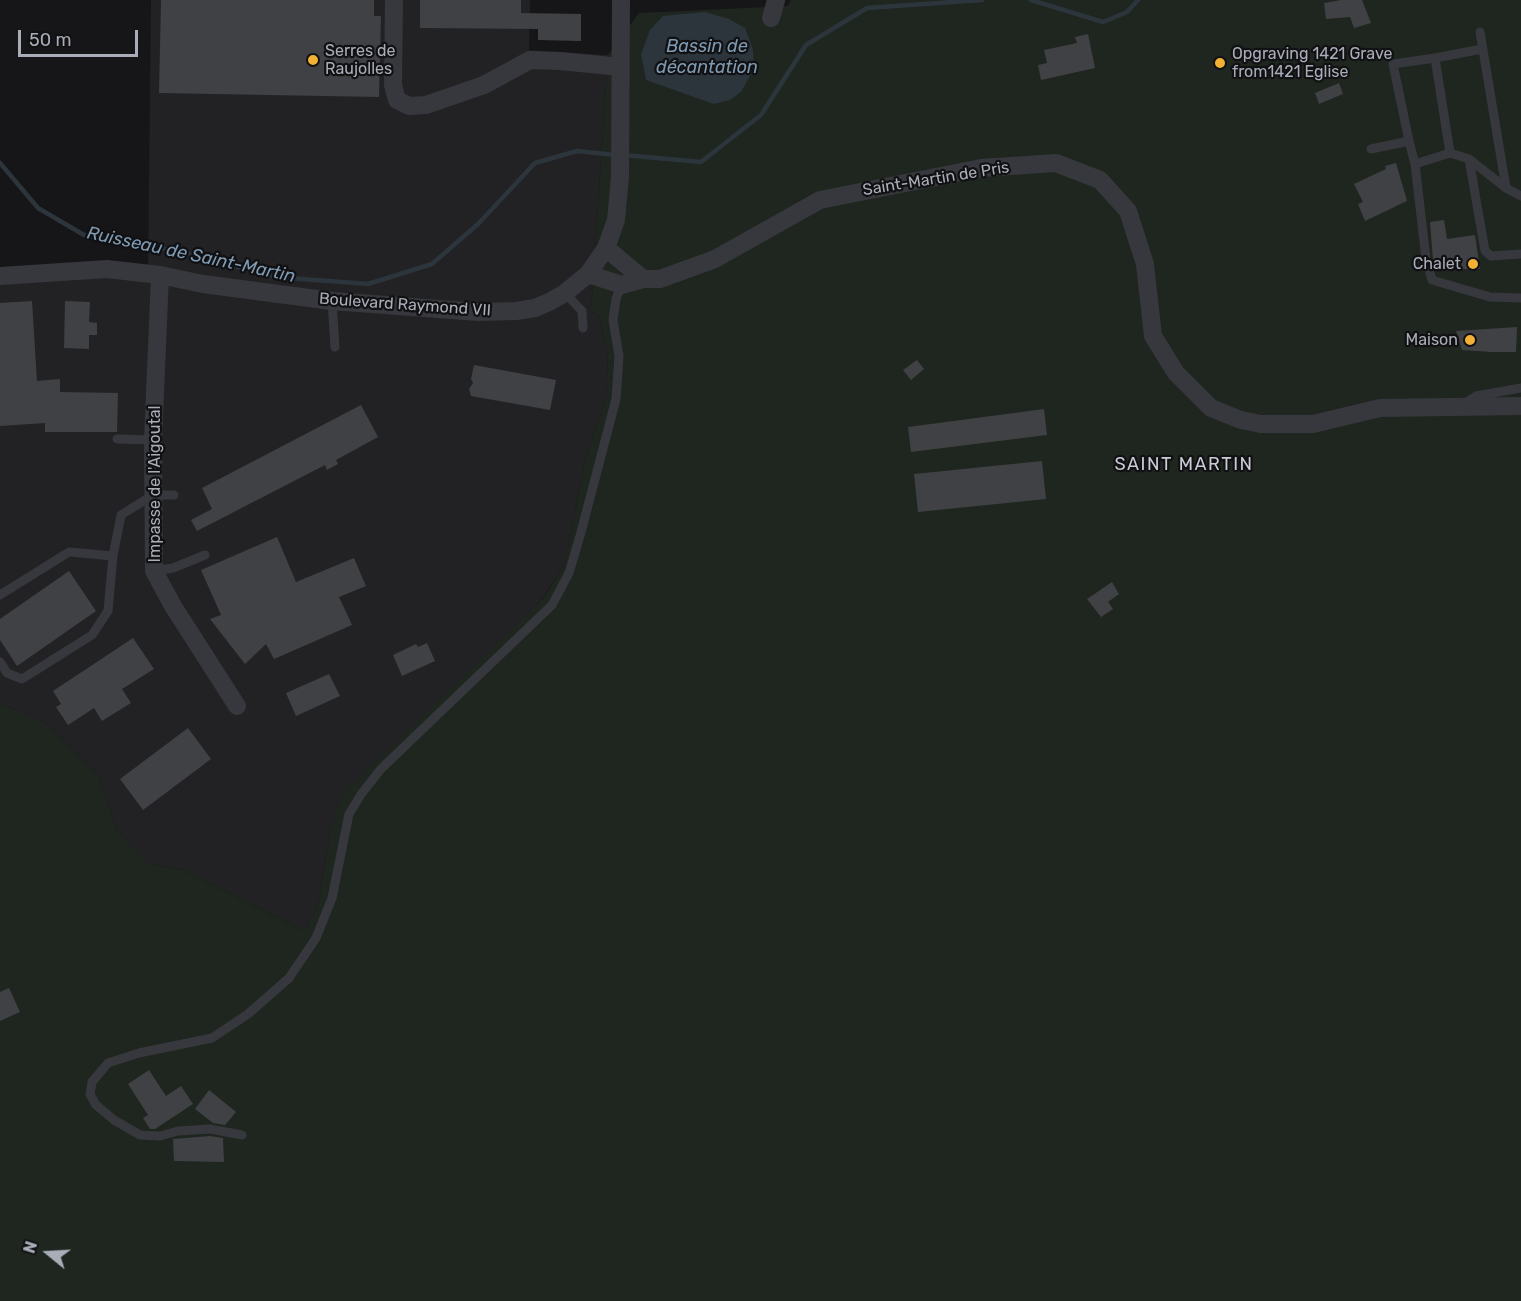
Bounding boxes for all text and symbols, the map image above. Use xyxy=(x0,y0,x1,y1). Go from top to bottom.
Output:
scale bar xyxy=(21,18,141,56)
text: 50 m xyxy=(29,29,72,51)
water label: Bassin de décantation xyxy=(656,36,758,78)
place label: Serres de Raujolles xyxy=(325,41,395,79)
place label: Opgraving 1421 Grave from1421 Eglise xyxy=(1232,44,1392,82)
marker: Serres de Raujolles xyxy=(306,53,320,67)
marker: Opgraving 1421 Grave from1421 Eglise xyxy=(1213,56,1227,70)
street label: Saint-Martin de Pris xyxy=(861,158,1011,200)
water label: Ruisseau de Saint-Martin xyxy=(85,222,297,288)
place label: Chalet xyxy=(1413,254,1461,274)
marker: Chalet xyxy=(1466,257,1480,271)
street label: Boulevard Raymond VII xyxy=(318,289,492,321)
place label: Maison xyxy=(1406,330,1458,350)
marker: Maison xyxy=(1463,333,1477,347)
street label: Impasse de l'Aigoutal xyxy=(145,406,165,562)
district label: SAINT MARTIN xyxy=(1114,454,1254,476)
north arrow xyxy=(18,1223,78,1283)
text: N xyxy=(20,1239,41,1256)

